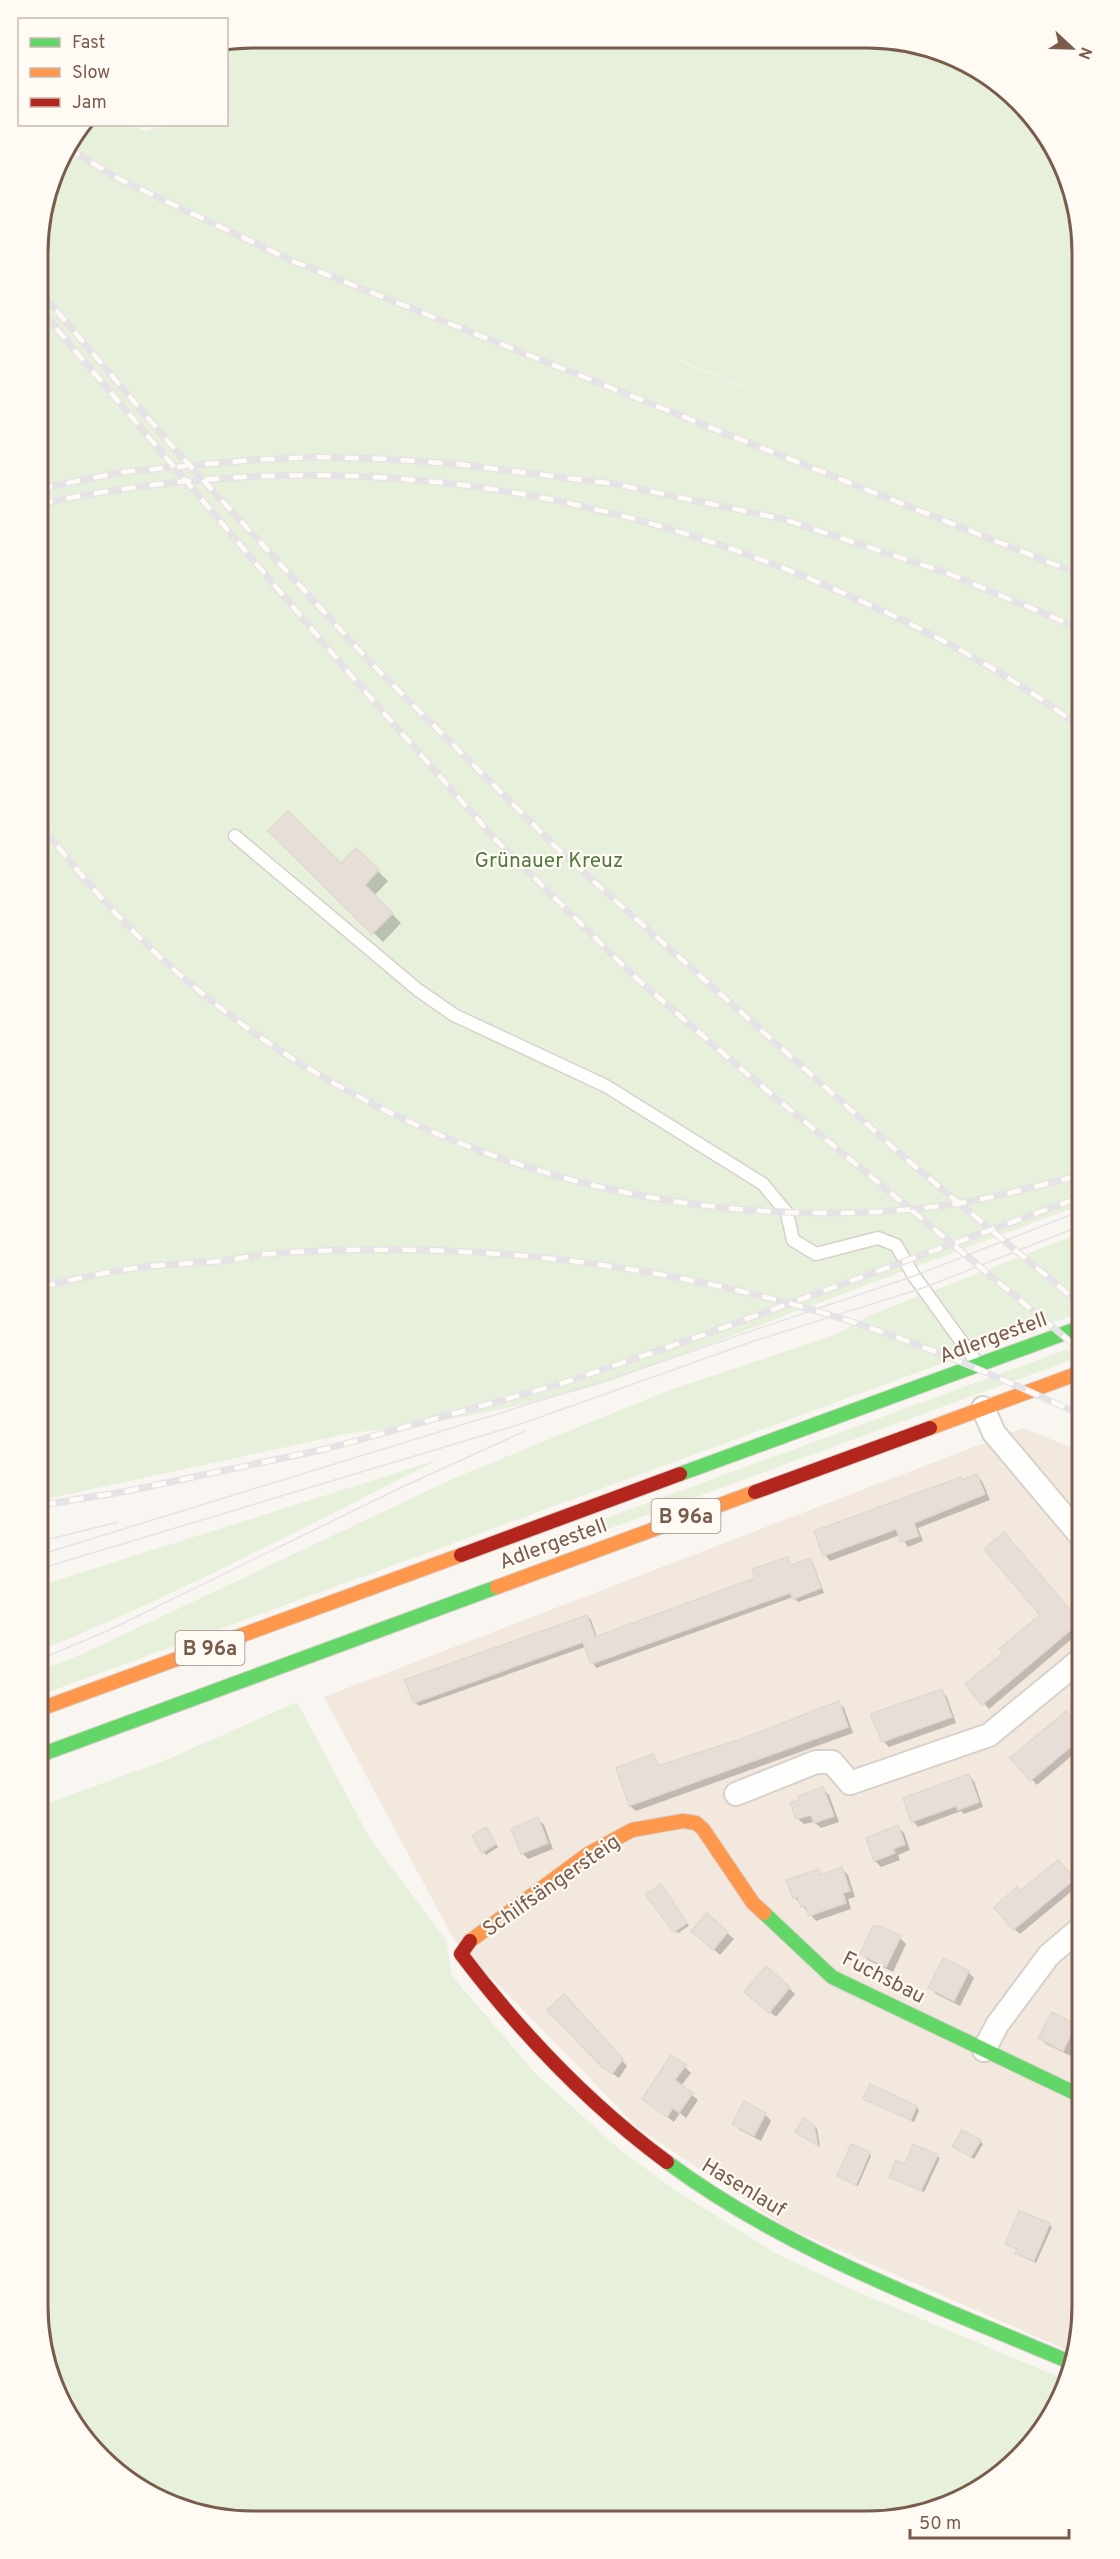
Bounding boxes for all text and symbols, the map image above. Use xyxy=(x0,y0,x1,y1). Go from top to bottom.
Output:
legend xyxy=(18,18,228,126)
north arrow xyxy=(1042,18,1102,78)
text: Fast xyxy=(72,32,105,55)
text: N xyxy=(1073,44,1095,62)
text: Slow xyxy=(72,62,110,85)
text: Jam xyxy=(72,92,107,115)
park label: Grünauer Kreuz xyxy=(475,848,623,875)
street label: Adlergestell xyxy=(936,1306,1051,1370)
road number: B 96a xyxy=(652,1499,720,1533)
street label: Adlergestell xyxy=(496,1512,611,1576)
road number: B 96a xyxy=(176,1631,244,1665)
street label: Schilfsängersteig xyxy=(478,1829,626,1944)
street label: Fuchsbau xyxy=(837,1946,930,2011)
street label: Hasenlauf xyxy=(696,2153,790,2224)
scale bar xyxy=(910,2502,1069,2540)
text: 50 m xyxy=(919,2513,961,2536)

